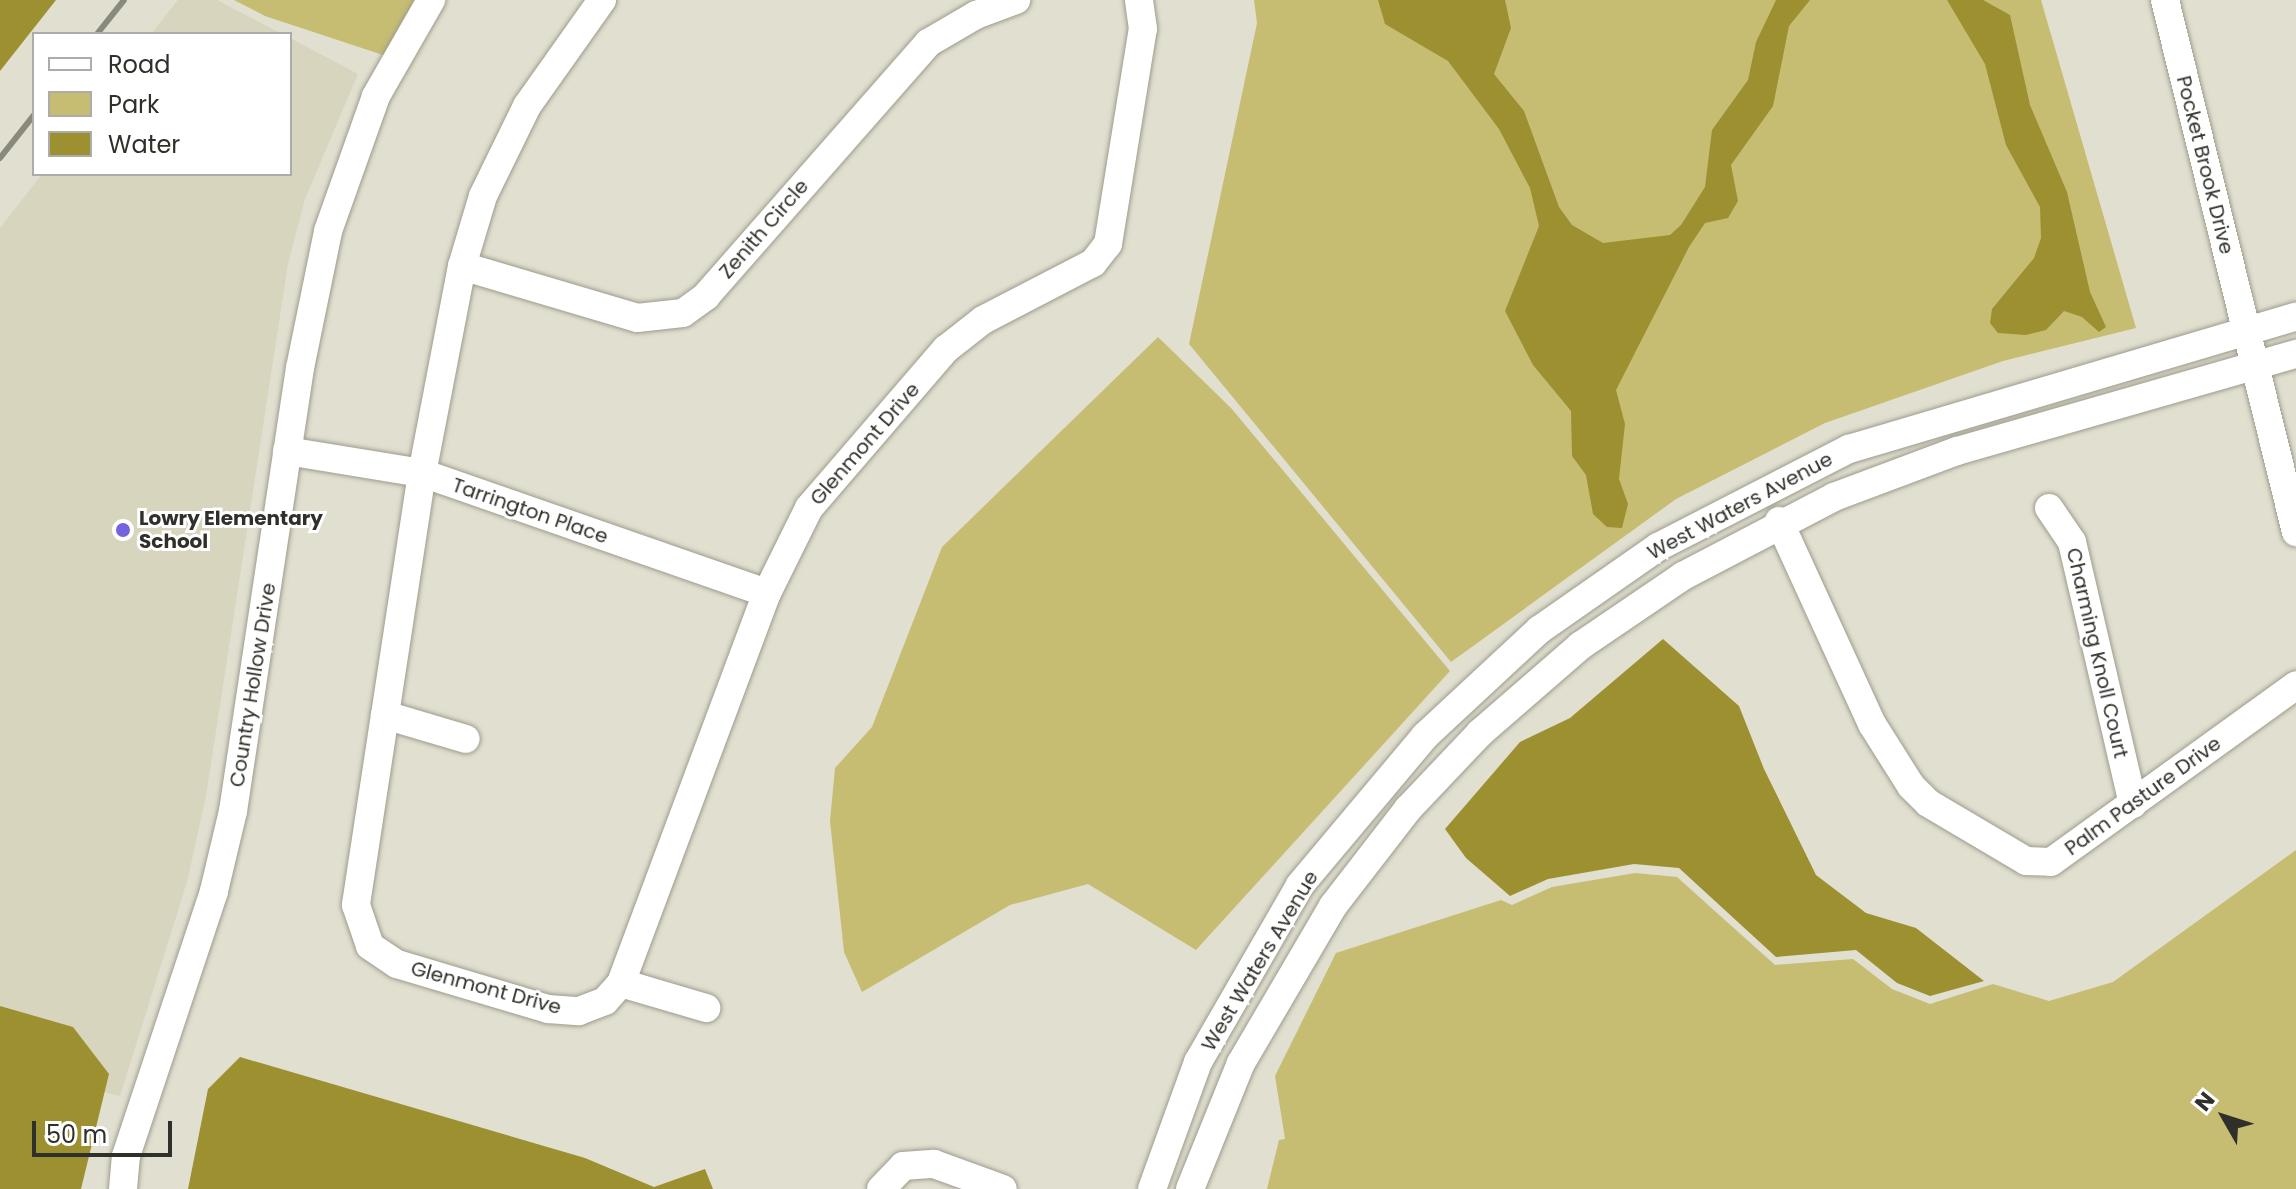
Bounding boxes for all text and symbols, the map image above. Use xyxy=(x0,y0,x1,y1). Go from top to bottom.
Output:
legend xyxy=(32,32,292,176)
text: Road xyxy=(108,48,170,81)
street label: Pocket Brook Drive xyxy=(2171,73,2239,257)
text: Park xyxy=(108,88,159,121)
text: Water xyxy=(108,128,180,161)
street label: Zenith Circle xyxy=(714,174,814,284)
street label: Glenmont Drive xyxy=(805,378,925,510)
street label: West Waters Avenue xyxy=(1643,447,1837,565)
street label: Tarrington Place xyxy=(449,473,611,549)
place label: Lowry Elementary School xyxy=(139,506,323,553)
marker: Lowry Elementary School xyxy=(114,521,132,539)
street label: Charming Knoll Court xyxy=(2061,546,2133,760)
street label: Country Hollow Drive xyxy=(225,581,281,789)
street label: Palm Pasture Drive xyxy=(2060,731,2226,861)
street label: West Waters Avenue xyxy=(1197,867,1323,1055)
street label: Glenmont Drive xyxy=(408,956,564,1020)
north arrow xyxy=(2184,1077,2264,1157)
text: N xyxy=(2188,1085,2222,1118)
scale bar xyxy=(36,1105,176,1155)
text: 50 m xyxy=(46,1118,107,1151)

